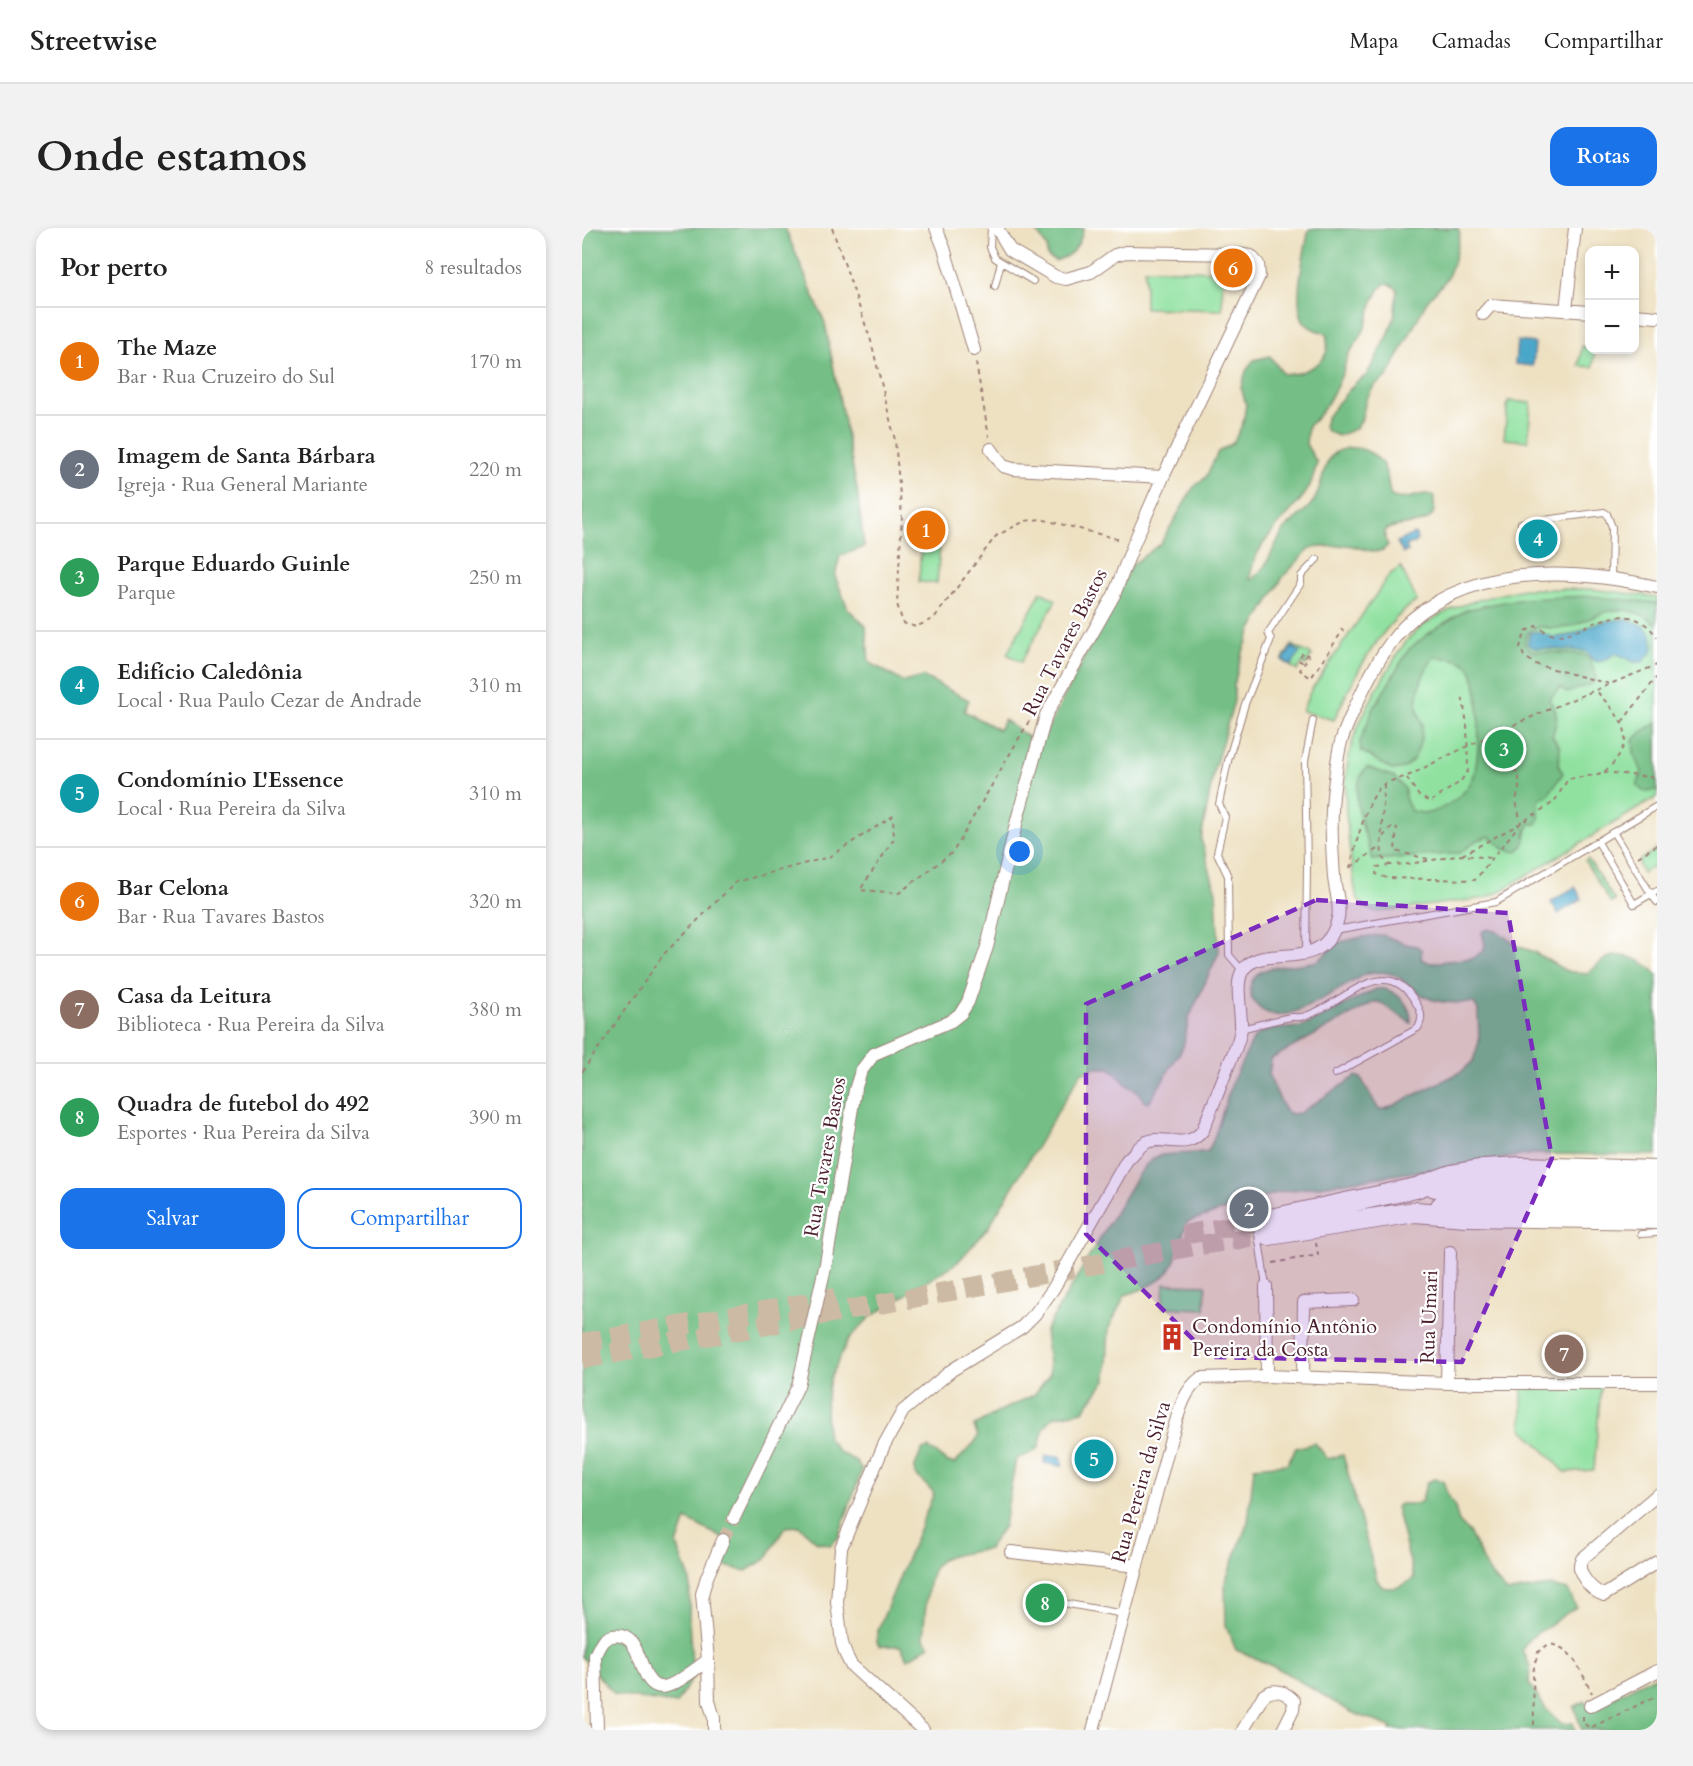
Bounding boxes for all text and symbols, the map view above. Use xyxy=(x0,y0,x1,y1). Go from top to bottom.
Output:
text: Streetwise xyxy=(30,22,158,60)
text: Mapa xyxy=(1349,27,1399,56)
text: Camadas xyxy=(1432,27,1511,56)
text: Compartilhar xyxy=(1544,27,1663,56)
button: Rotas xyxy=(1550,127,1657,186)
text: Onde estamos xyxy=(36,128,307,185)
pin: 6 xyxy=(1214,246,1252,291)
map controls xyxy=(1585,246,1639,354)
button: + xyxy=(1585,246,1639,300)
text: Por perto xyxy=(60,250,168,285)
text: 8 resultados xyxy=(424,254,522,281)
button: − xyxy=(1585,300,1639,354)
text: The Maze xyxy=(117,333,217,363)
text: 1 xyxy=(74,348,85,375)
text: 170 m xyxy=(469,348,522,375)
text: Bar · Rua Cruzeiro do Sul xyxy=(117,363,335,390)
text: Imagem de Santa Bárbara xyxy=(117,441,376,471)
text: 2 xyxy=(74,456,85,483)
text: 220 m xyxy=(469,456,522,483)
text: Igreja · Rua General Mariante xyxy=(117,471,368,498)
pin: 1 xyxy=(906,508,946,552)
pin: 4 xyxy=(1518,516,1558,562)
text: Parque Eduardo Guinle xyxy=(117,549,350,579)
text: 3 xyxy=(74,564,85,591)
text: 250 m xyxy=(469,564,522,591)
street label: Rua Tavares Bastos xyxy=(1016,564,1114,720)
text: Parque xyxy=(117,579,176,606)
text: Edifício Caledônia xyxy=(117,657,303,687)
text: 4 xyxy=(74,672,85,699)
text: 310 m xyxy=(469,672,522,699)
text: Local · Rua Paulo Cezar de Andrade xyxy=(117,687,422,714)
pin: 3 xyxy=(1484,726,1524,772)
text: Condomínio L'Essence xyxy=(117,765,344,795)
text: 5 xyxy=(74,780,85,807)
text: 310 m xyxy=(469,780,522,807)
text: Local · Rua Pereira da Silva xyxy=(117,795,346,822)
your location xyxy=(1005,837,1034,866)
text: Bar Celona xyxy=(117,873,229,903)
text: 6 xyxy=(74,888,85,915)
text: 320 m xyxy=(469,888,522,915)
text: Bar · Rua Tavares Bastos xyxy=(117,903,324,930)
text: Casa da Leitura xyxy=(117,981,272,1011)
text: 7 xyxy=(74,996,85,1023)
text: 380 m xyxy=(469,996,522,1023)
text: Biblioteca · Rua Pereira da Silva xyxy=(117,1011,385,1038)
street label: Rua Tavares Bastos xyxy=(798,1075,852,1239)
text: Quadra de futebol do 492 xyxy=(117,1089,369,1119)
text: 8 xyxy=(74,1104,85,1131)
text: 390 m xyxy=(469,1104,522,1131)
text: Esportes · Rua Pereira da Silva xyxy=(117,1119,370,1146)
pin: 2 xyxy=(1230,1186,1268,1232)
button: Salvar xyxy=(60,1188,285,1249)
button: Compartilhar xyxy=(297,1188,522,1249)
street label: Rua Umari xyxy=(1414,1269,1444,1364)
place label: Condomínio Antônio Pereira da Costa xyxy=(1192,1313,1377,1363)
building icon: Condomínio Antônio Pereira da Costa xyxy=(1157,1322,1187,1352)
pin: 7 xyxy=(1544,1332,1584,1376)
street label: Rua Pereira da Silva xyxy=(1105,1398,1177,1566)
pin: 5 xyxy=(1074,1436,1114,1482)
pin: 8 xyxy=(1026,1580,1064,1626)

